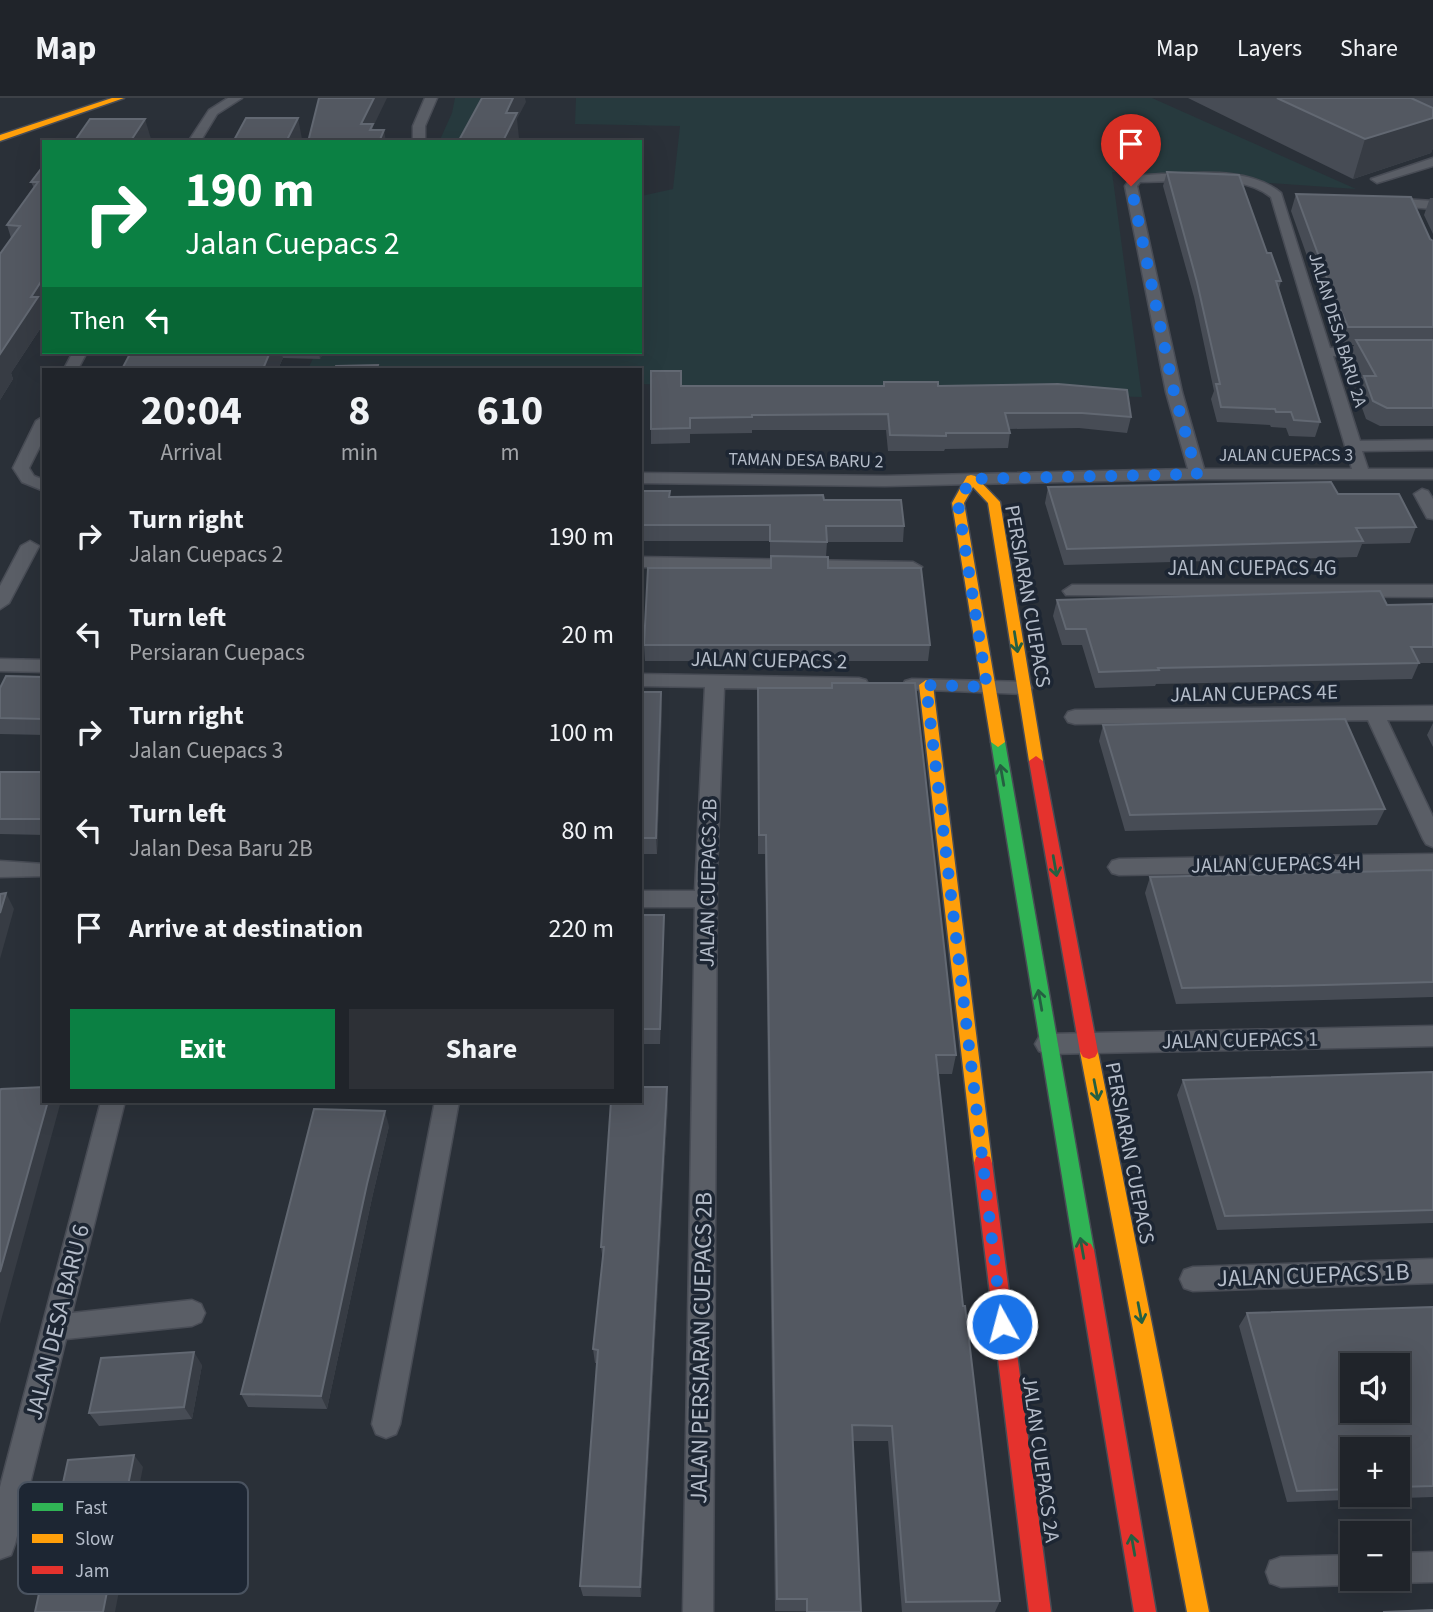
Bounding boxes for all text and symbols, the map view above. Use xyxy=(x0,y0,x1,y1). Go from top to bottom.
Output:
text: Map xyxy=(35,25,96,72)
text: Map xyxy=(1156,31,1199,66)
text: Layers xyxy=(1237,31,1302,66)
text: Share xyxy=(1340,31,1398,66)
pin xyxy=(1101,114,1161,186)
icon: arrive xyxy=(1112,125,1150,163)
text: 190 m xyxy=(185,156,314,226)
icon: right xyxy=(70,168,161,259)
text: Jalan Cuepacs 2 xyxy=(185,221,400,267)
street label: JALAN DESA BARU 2A xyxy=(1302,250,1373,411)
icon: left xyxy=(139,301,177,339)
text: Then xyxy=(70,302,125,339)
text: 20:04 xyxy=(141,381,242,441)
text: 8 xyxy=(348,381,370,441)
text: 610 xyxy=(477,381,543,441)
text: Arrival xyxy=(160,436,222,469)
text: min xyxy=(341,436,378,469)
text: m xyxy=(500,436,520,469)
street label: JALAN CUEPACS 3 xyxy=(1219,443,1353,468)
street label: TAMAN DESA BARU 2 xyxy=(728,447,884,474)
text: Turn right xyxy=(129,501,244,538)
street label: PERSIARAN CUEPACS xyxy=(997,502,1059,690)
icon: right xyxy=(70,517,108,555)
text: 190 m xyxy=(548,518,614,555)
text: Jalan Cuepacs 2 xyxy=(129,538,283,571)
street label: JALAN CUEPACS 4G xyxy=(1167,553,1337,583)
text: Turn left xyxy=(129,599,226,636)
icon: left xyxy=(70,615,108,653)
text: 20 m xyxy=(561,616,614,653)
one-way arrow xyxy=(1010,630,1023,653)
text: Persiaran Cuepacs xyxy=(129,636,305,669)
street label: JALAN CUEPACS 2 xyxy=(690,644,848,676)
street label: JALAN CUEPACS 4E xyxy=(1170,677,1338,709)
text: Turn right xyxy=(129,697,244,734)
icon: right xyxy=(70,713,108,751)
text: 100 m xyxy=(548,714,614,751)
text: Jalan Cuepacs 3 xyxy=(129,734,283,767)
one-way arrow xyxy=(995,765,1008,787)
text: Turn left xyxy=(129,795,226,832)
street label: JALAN CUEPACS 2B xyxy=(692,798,724,968)
icon: left xyxy=(70,811,108,849)
text: 80 m xyxy=(561,812,614,849)
text: Jalan Desa Baru 2B xyxy=(129,832,313,865)
street label: JALAN CUEPACS 4H xyxy=(1191,848,1361,880)
one-way arrow xyxy=(1049,854,1062,877)
icon: arrive xyxy=(70,909,108,947)
text: Arrive at destination xyxy=(129,910,363,947)
text: 220 m xyxy=(548,910,614,947)
one-way arrow xyxy=(1033,989,1046,1012)
button: Exit xyxy=(70,1009,335,1089)
button: Share xyxy=(349,1009,614,1089)
street label: JALAN CUEPACS 1 xyxy=(1161,1024,1319,1056)
street label: PERSIARAN CUEPACS xyxy=(1098,1059,1162,1247)
one-way arrow xyxy=(1090,1078,1103,1101)
street label: JALAN PERSIARAN CUEPACS 2B xyxy=(681,1192,722,1504)
street label: JALAN DESA BARU 6 xyxy=(16,1221,99,1424)
one-way arrow xyxy=(1075,1237,1088,1260)
street label: JALAN CUEPACS 1B xyxy=(1216,1255,1410,1296)
position arrow xyxy=(965,1287,1039,1361)
one-way arrow xyxy=(1133,1301,1147,1324)
map controls xyxy=(1340,1353,1410,1591)
button: sound xyxy=(1340,1353,1410,1423)
street label: JALAN CUEPACS 2A xyxy=(1014,1374,1068,1545)
button: + xyxy=(1340,1437,1410,1507)
legend xyxy=(18,1482,248,1594)
text: Fast xyxy=(75,1495,108,1522)
button: − xyxy=(1340,1521,1410,1591)
text: Slow xyxy=(75,1526,114,1553)
one-way arrow xyxy=(1126,1534,1139,1557)
text: Jam xyxy=(75,1558,109,1585)

